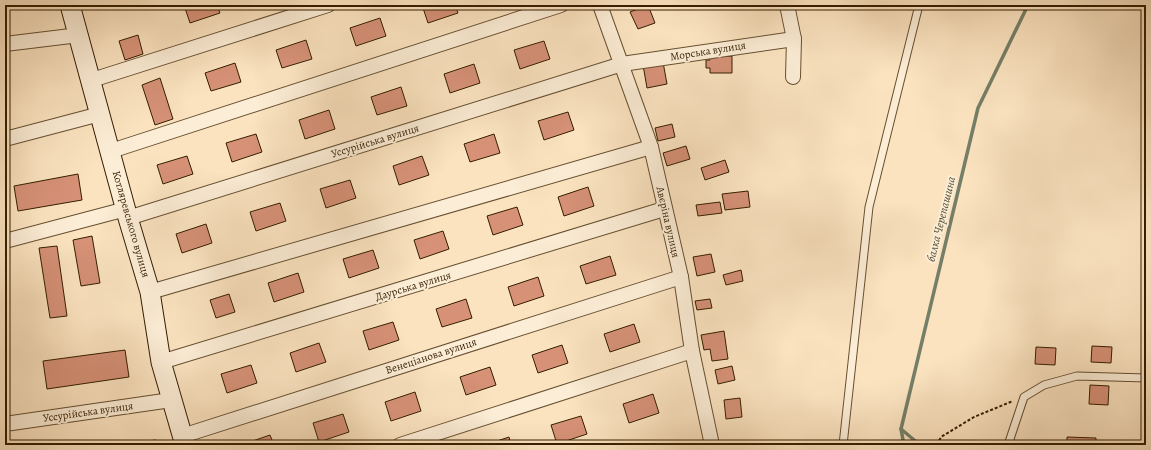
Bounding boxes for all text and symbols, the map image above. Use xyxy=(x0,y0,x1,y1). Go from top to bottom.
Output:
street label: Морська вулиця xyxy=(669,38,747,64)
street label: Уссурійська вулиця xyxy=(329,121,421,161)
street label: Котляревського вулиця xyxy=(109,169,153,279)
water label: балка Черепашина xyxy=(923,174,959,263)
street label: Авєріна вулиця xyxy=(652,184,683,259)
street label: Даурська вулиця xyxy=(373,267,453,305)
street label: Венеціанова вулиця xyxy=(383,334,479,378)
street label: Уссурійська вулиця xyxy=(42,398,134,426)

